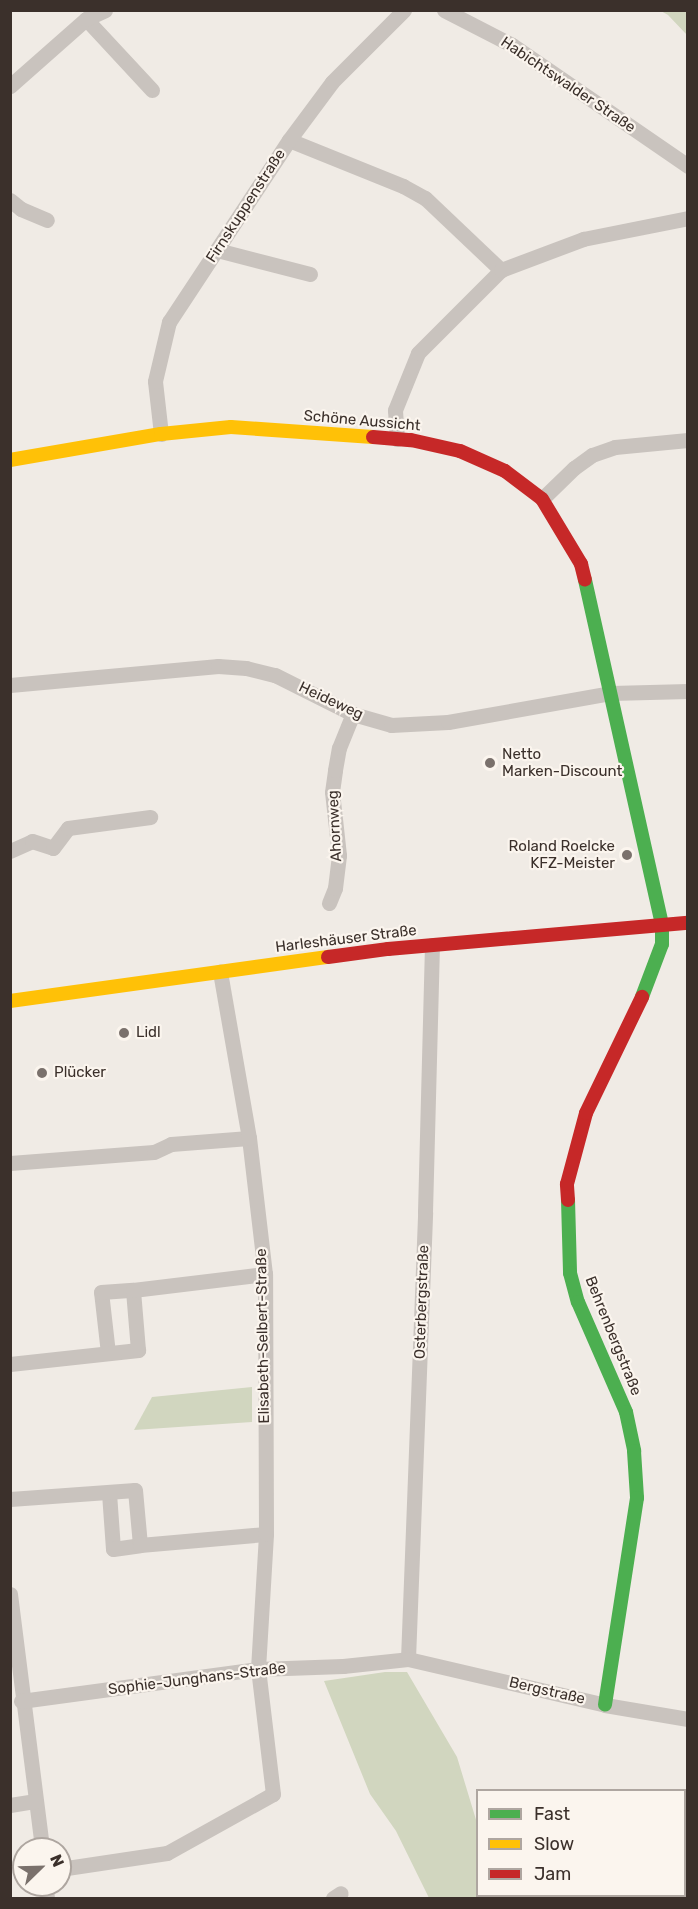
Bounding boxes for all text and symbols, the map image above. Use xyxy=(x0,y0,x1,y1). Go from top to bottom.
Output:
street label: Habichtswalder Straße xyxy=(497,33,639,137)
street label: Firnskuppenstraße xyxy=(203,146,289,266)
street label: Schöne Aussicht xyxy=(303,407,421,435)
street label: Heideweg xyxy=(296,678,366,724)
place label: Netto Marken-Discount xyxy=(502,745,622,780)
marker: Netto Marken-Discount xyxy=(483,756,497,770)
street label: Ahornweg xyxy=(324,790,346,862)
place label: Roland Roelcke KFZ-Meister xyxy=(509,837,615,872)
marker: Roland Roelcke KFZ-Meister xyxy=(620,848,634,862)
street label: Harleshäuser Straße xyxy=(274,921,418,957)
place label: Lidl xyxy=(136,1024,161,1042)
marker: Lidl xyxy=(117,1026,131,1040)
place label: Plücker xyxy=(54,1064,106,1082)
marker: Plücker xyxy=(35,1066,49,1080)
street label: Osterbergstraße xyxy=(411,1245,433,1359)
street label: Elisabeth-Selbert-Straße xyxy=(252,1248,274,1424)
street label: Behrenbergstraße xyxy=(581,1274,645,1398)
street label: Sophie-Junghans-Straße xyxy=(107,1659,287,1699)
street label: Bergstraße xyxy=(507,1674,587,1708)
legend xyxy=(476,1789,686,1897)
text: Fast xyxy=(534,1803,570,1825)
text: Slow xyxy=(534,1833,574,1855)
north arrow xyxy=(12,1837,72,1897)
text: N xyxy=(46,1852,68,1870)
text: Jam xyxy=(534,1863,571,1885)

